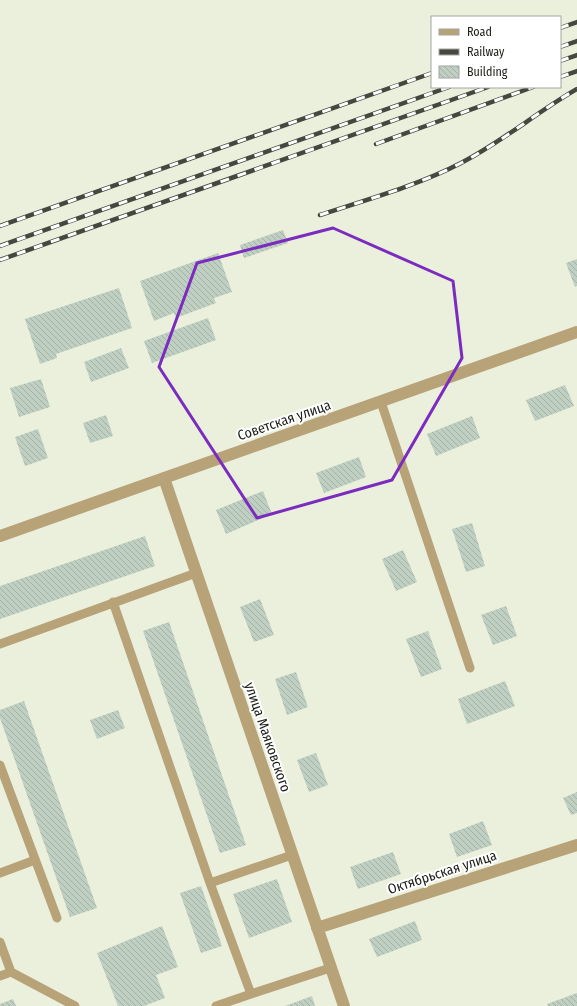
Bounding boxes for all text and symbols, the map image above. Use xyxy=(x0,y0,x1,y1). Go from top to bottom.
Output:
legend xyxy=(431,16,561,88)
text: Road xyxy=(467,25,492,39)
text: Railway xyxy=(467,45,505,59)
text: Building xyxy=(467,65,508,79)
street label: Советская улица xyxy=(235,396,333,444)
street label: улица Маяковского xyxy=(241,680,294,794)
street label: Октябрьская улица xyxy=(386,847,499,898)

